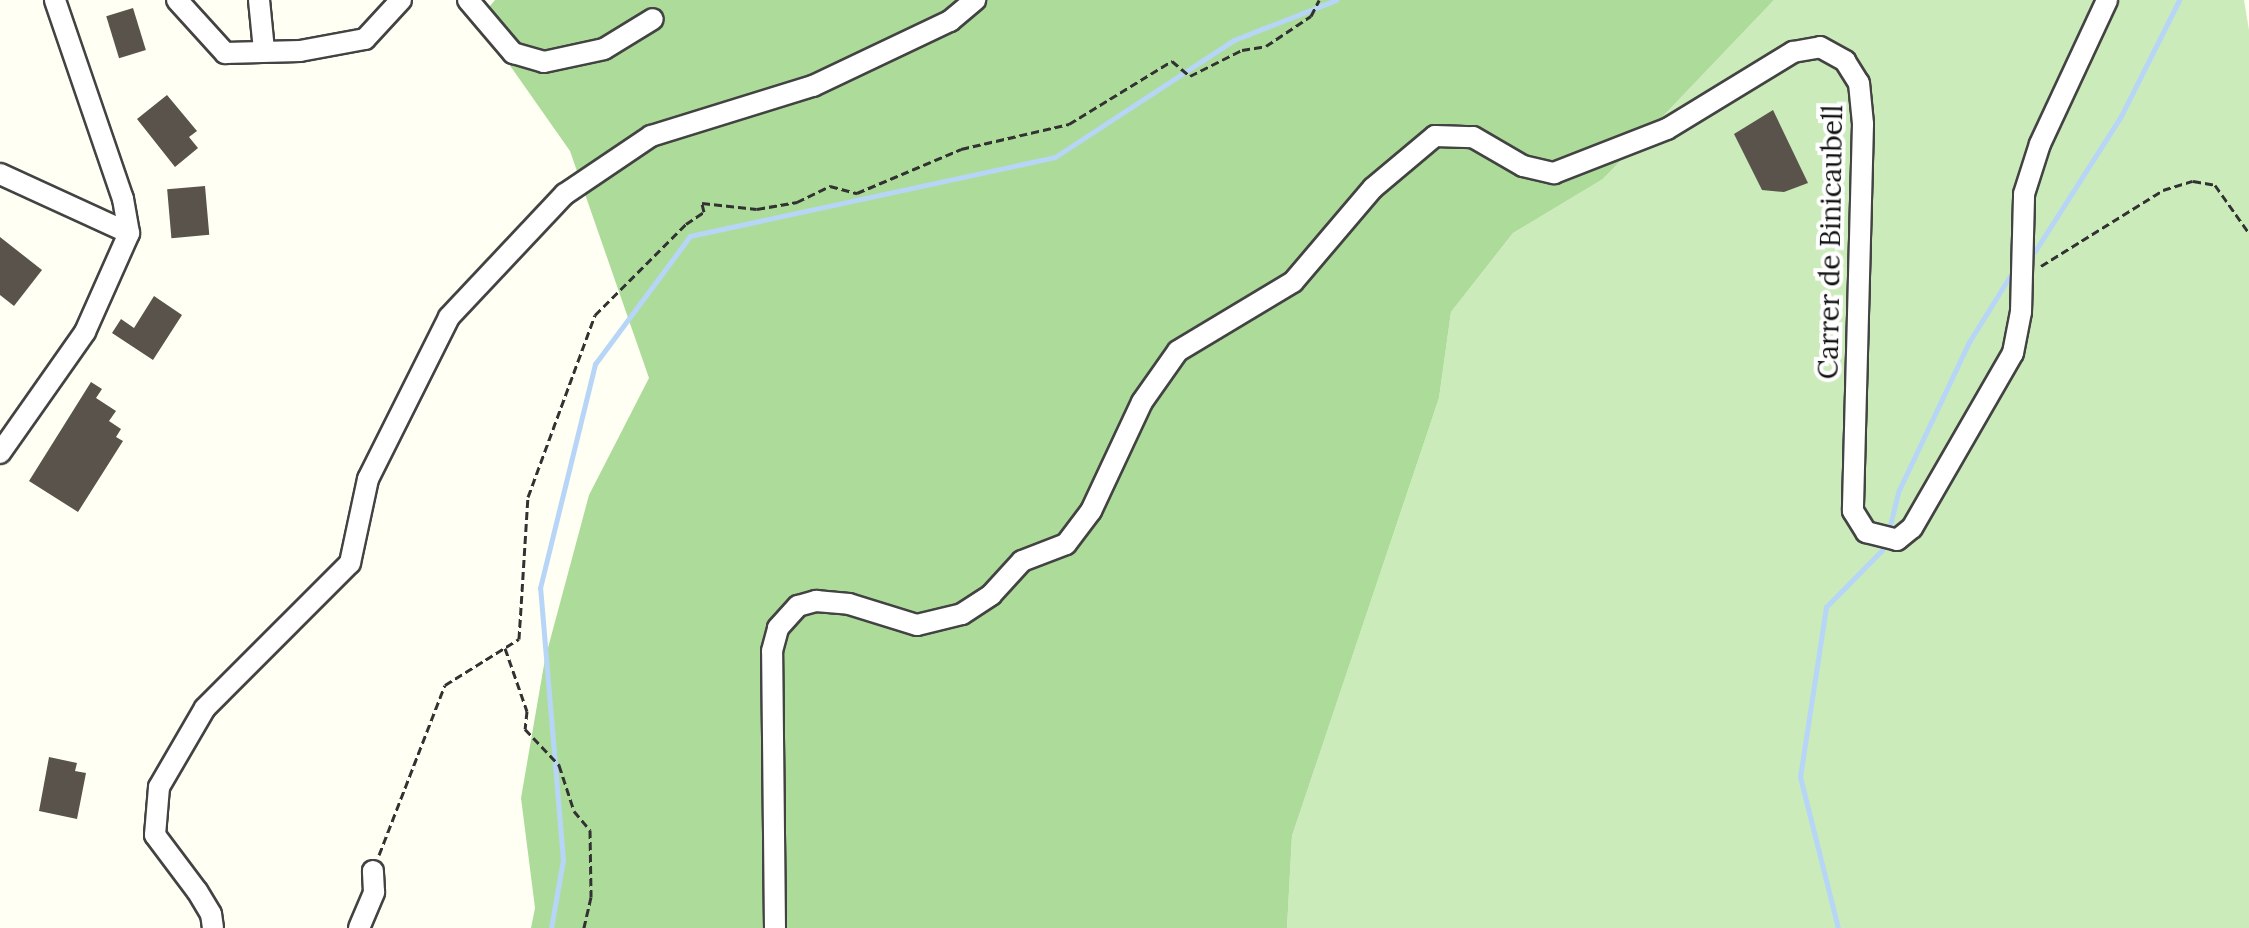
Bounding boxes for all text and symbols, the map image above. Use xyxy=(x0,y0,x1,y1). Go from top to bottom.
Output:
street label: Carrer de Binicaubell xyxy=(1811,104,1849,380)

